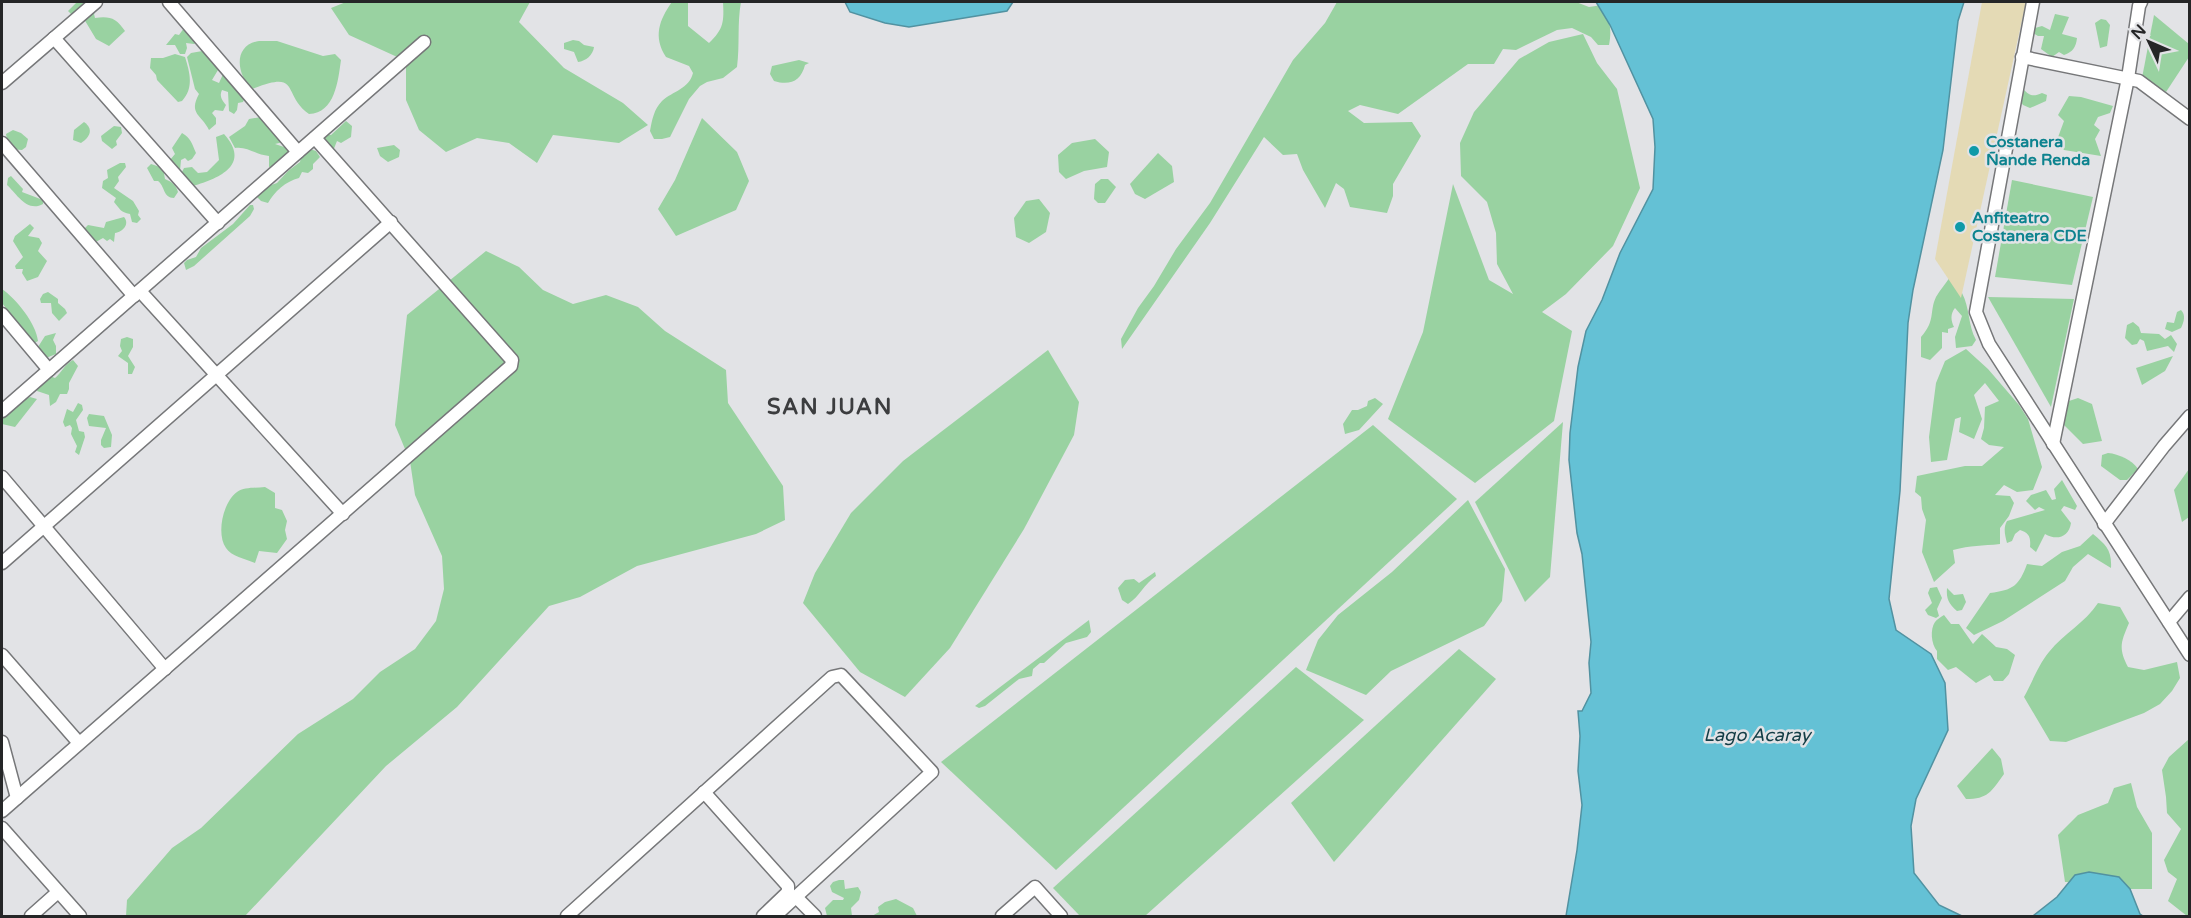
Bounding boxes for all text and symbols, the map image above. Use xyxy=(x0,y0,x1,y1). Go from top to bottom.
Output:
north arrow xyxy=(2119,12,2179,72)
text: N xyxy=(2127,21,2151,44)
place label: Costanera Ñande Renda xyxy=(1986,132,2090,170)
marker: Costanera Ñande Renda xyxy=(1967,144,1981,158)
place label: Anfiteatro Costanera CDE xyxy=(1972,208,2087,246)
marker: Anfiteatro Costanera CDE xyxy=(1953,220,1967,234)
district label: SAN JUAN xyxy=(767,394,893,420)
water label: Lago Acaray xyxy=(1704,724,1813,746)

